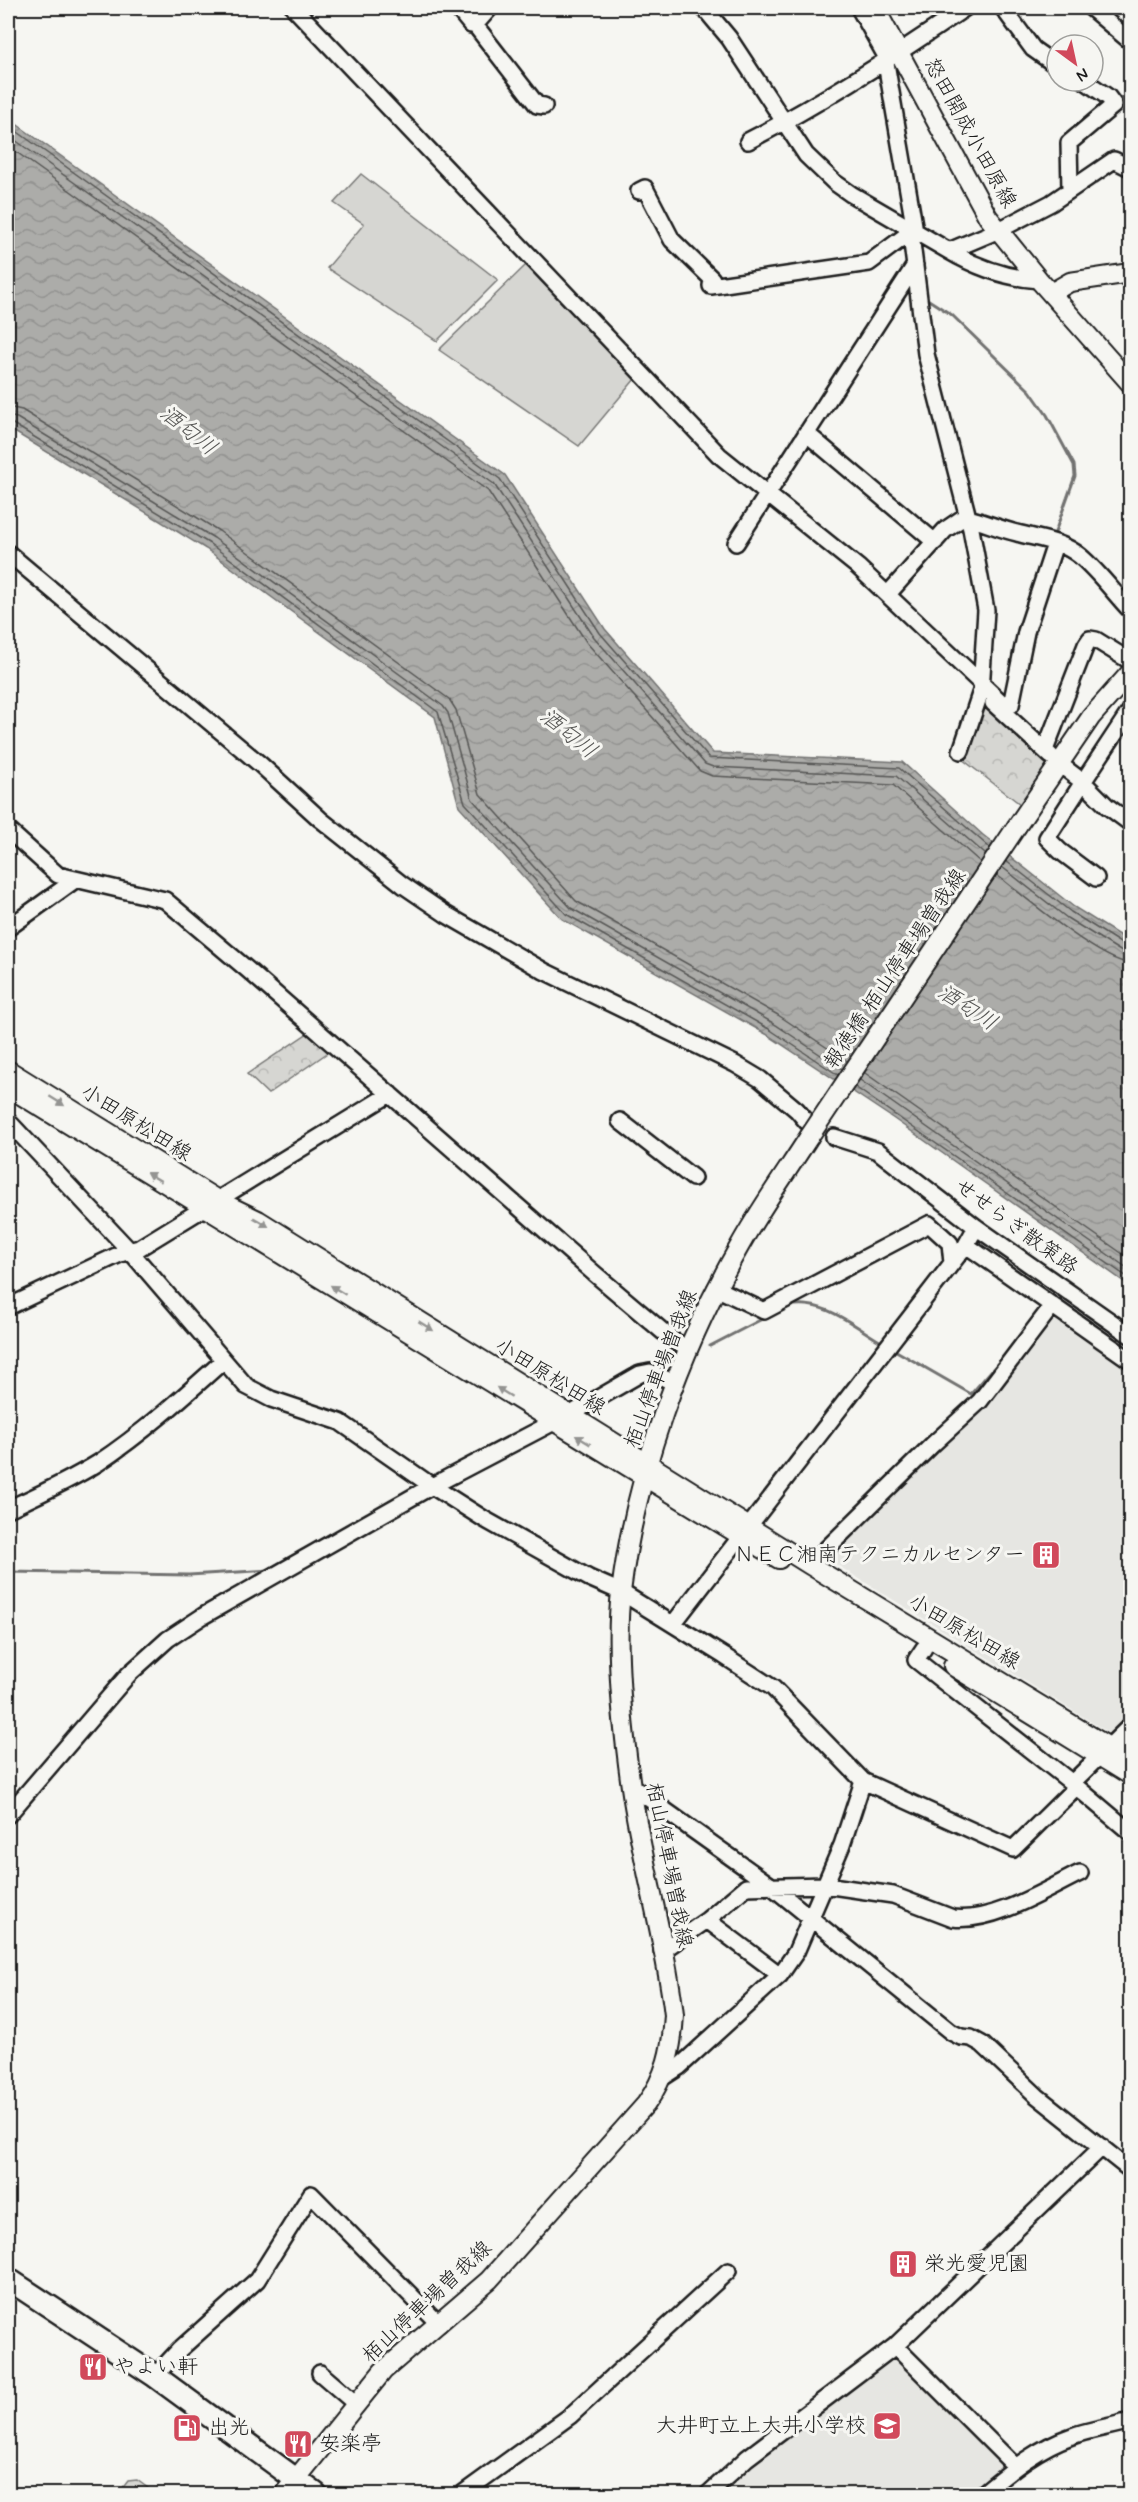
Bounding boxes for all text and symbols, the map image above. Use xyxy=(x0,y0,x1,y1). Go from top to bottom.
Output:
north arrow xyxy=(1045,33,1105,93)
street label: 怒田開成小田原線 xyxy=(917,53,1023,213)
text: N xyxy=(1072,63,1093,86)
water label: 酒匂川 xyxy=(154,399,222,463)
water label: 酒匂川 xyxy=(534,702,602,766)
street label: 報徳橋 栢山停車場曽我線 xyxy=(817,863,973,1075)
water label: 酒匂川 xyxy=(932,978,1002,1038)
street label: 小田原松田線 xyxy=(75,1078,197,1168)
one-way arrow xyxy=(49,1096,65,1107)
one-way arrow xyxy=(146,1171,162,1182)
street label: せせらぎ散策路 xyxy=(948,1172,1084,1282)
one-way arrow xyxy=(253,1217,269,1228)
one-way arrow xyxy=(330,1284,346,1295)
street label: 栢山停車場曽我線 xyxy=(618,1286,704,1452)
one-way arrow xyxy=(418,1320,434,1331)
street label: 小田原松田線 xyxy=(489,1332,611,1422)
one-way arrow xyxy=(496,1386,512,1397)
one-way arrow xyxy=(575,1434,591,1445)
building icon: ＮＥＣ湘南テクニカルセンター xyxy=(1030,1539,1062,1571)
place label: ＮＥＣ湘南テクニカルセンター xyxy=(734,1541,1025,1569)
street label: 小田原松田線 xyxy=(903,1588,1025,1676)
street label: 栢山停車場曽我線 xyxy=(639,1780,699,1950)
street label: 栢山停車場曽我線 xyxy=(356,2234,498,2370)
building icon: 栄光愛児園 xyxy=(887,2248,919,2280)
place label: 栄光愛児園 xyxy=(924,2250,1029,2278)
restaurant icon: やよい軒 xyxy=(77,2351,109,2383)
place label: やよい軒 xyxy=(114,2353,198,2381)
school or university icon: 大井町立上大井小学校 xyxy=(871,2410,903,2442)
fuel station icon: 出光 xyxy=(171,2412,203,2444)
place label: 大井町立上大井小学校 xyxy=(656,2412,866,2440)
place label: 出光 xyxy=(208,2414,250,2442)
restaurant icon: 安楽亭 xyxy=(282,2428,314,2460)
place label: 安楽亭 xyxy=(319,2430,382,2458)

